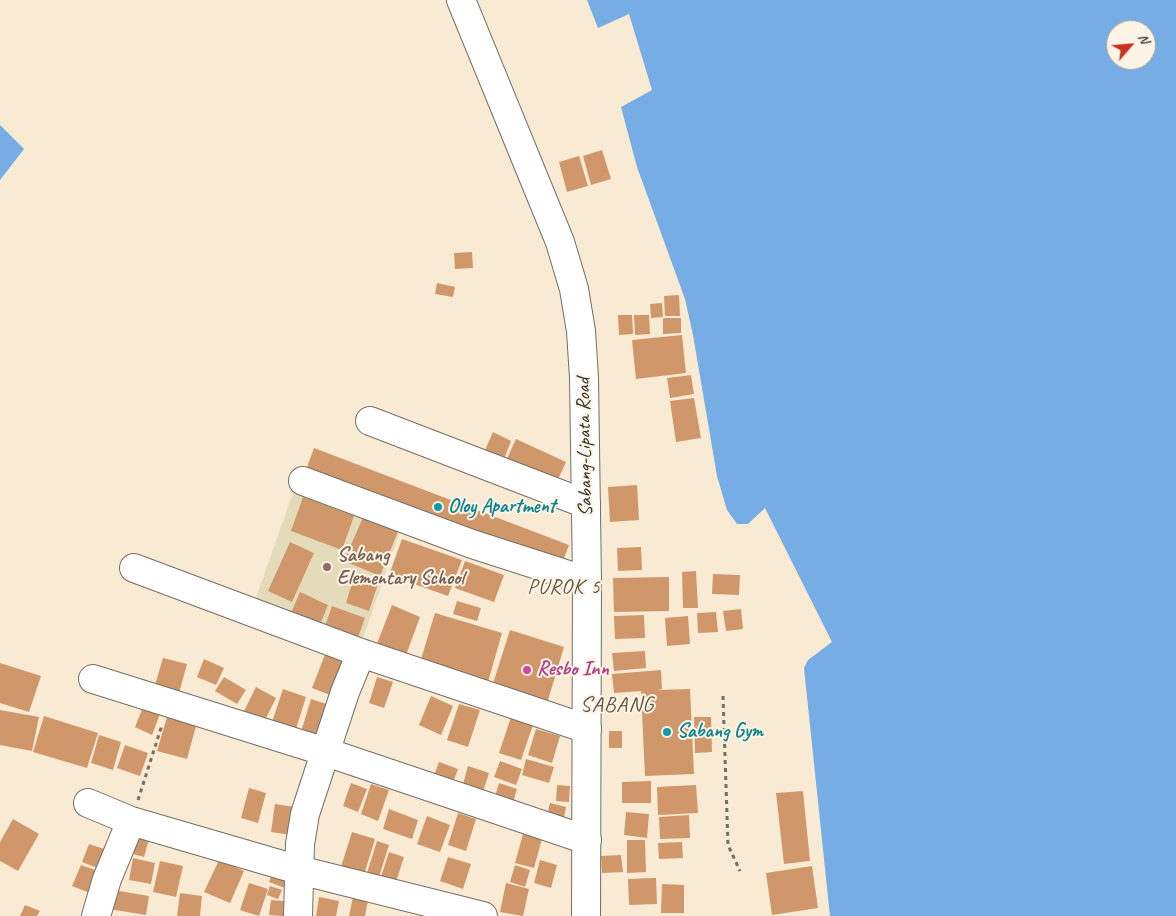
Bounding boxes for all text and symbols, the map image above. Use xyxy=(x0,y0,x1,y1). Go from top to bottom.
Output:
north arrow xyxy=(1106,20,1156,70)
text: N xyxy=(1134,31,1153,46)
street label: Sabang-Lipata Road xyxy=(572,377,598,517)
place label: Oloy Apartment xyxy=(448,495,555,519)
marker: Oloy Apartment xyxy=(432,501,444,513)
place label: Sabang Elementary School xyxy=(337,544,464,591)
marker: Sabang Elementary School xyxy=(321,561,333,573)
district label: PUROK 5 xyxy=(527,574,601,600)
place label: Resbo Inn xyxy=(537,658,609,682)
marker: Resbo Inn xyxy=(521,664,533,676)
district label: SABANG xyxy=(580,692,654,718)
place label: Sabang Gym xyxy=(677,720,763,744)
marker: Sabang Gym xyxy=(661,726,673,738)

